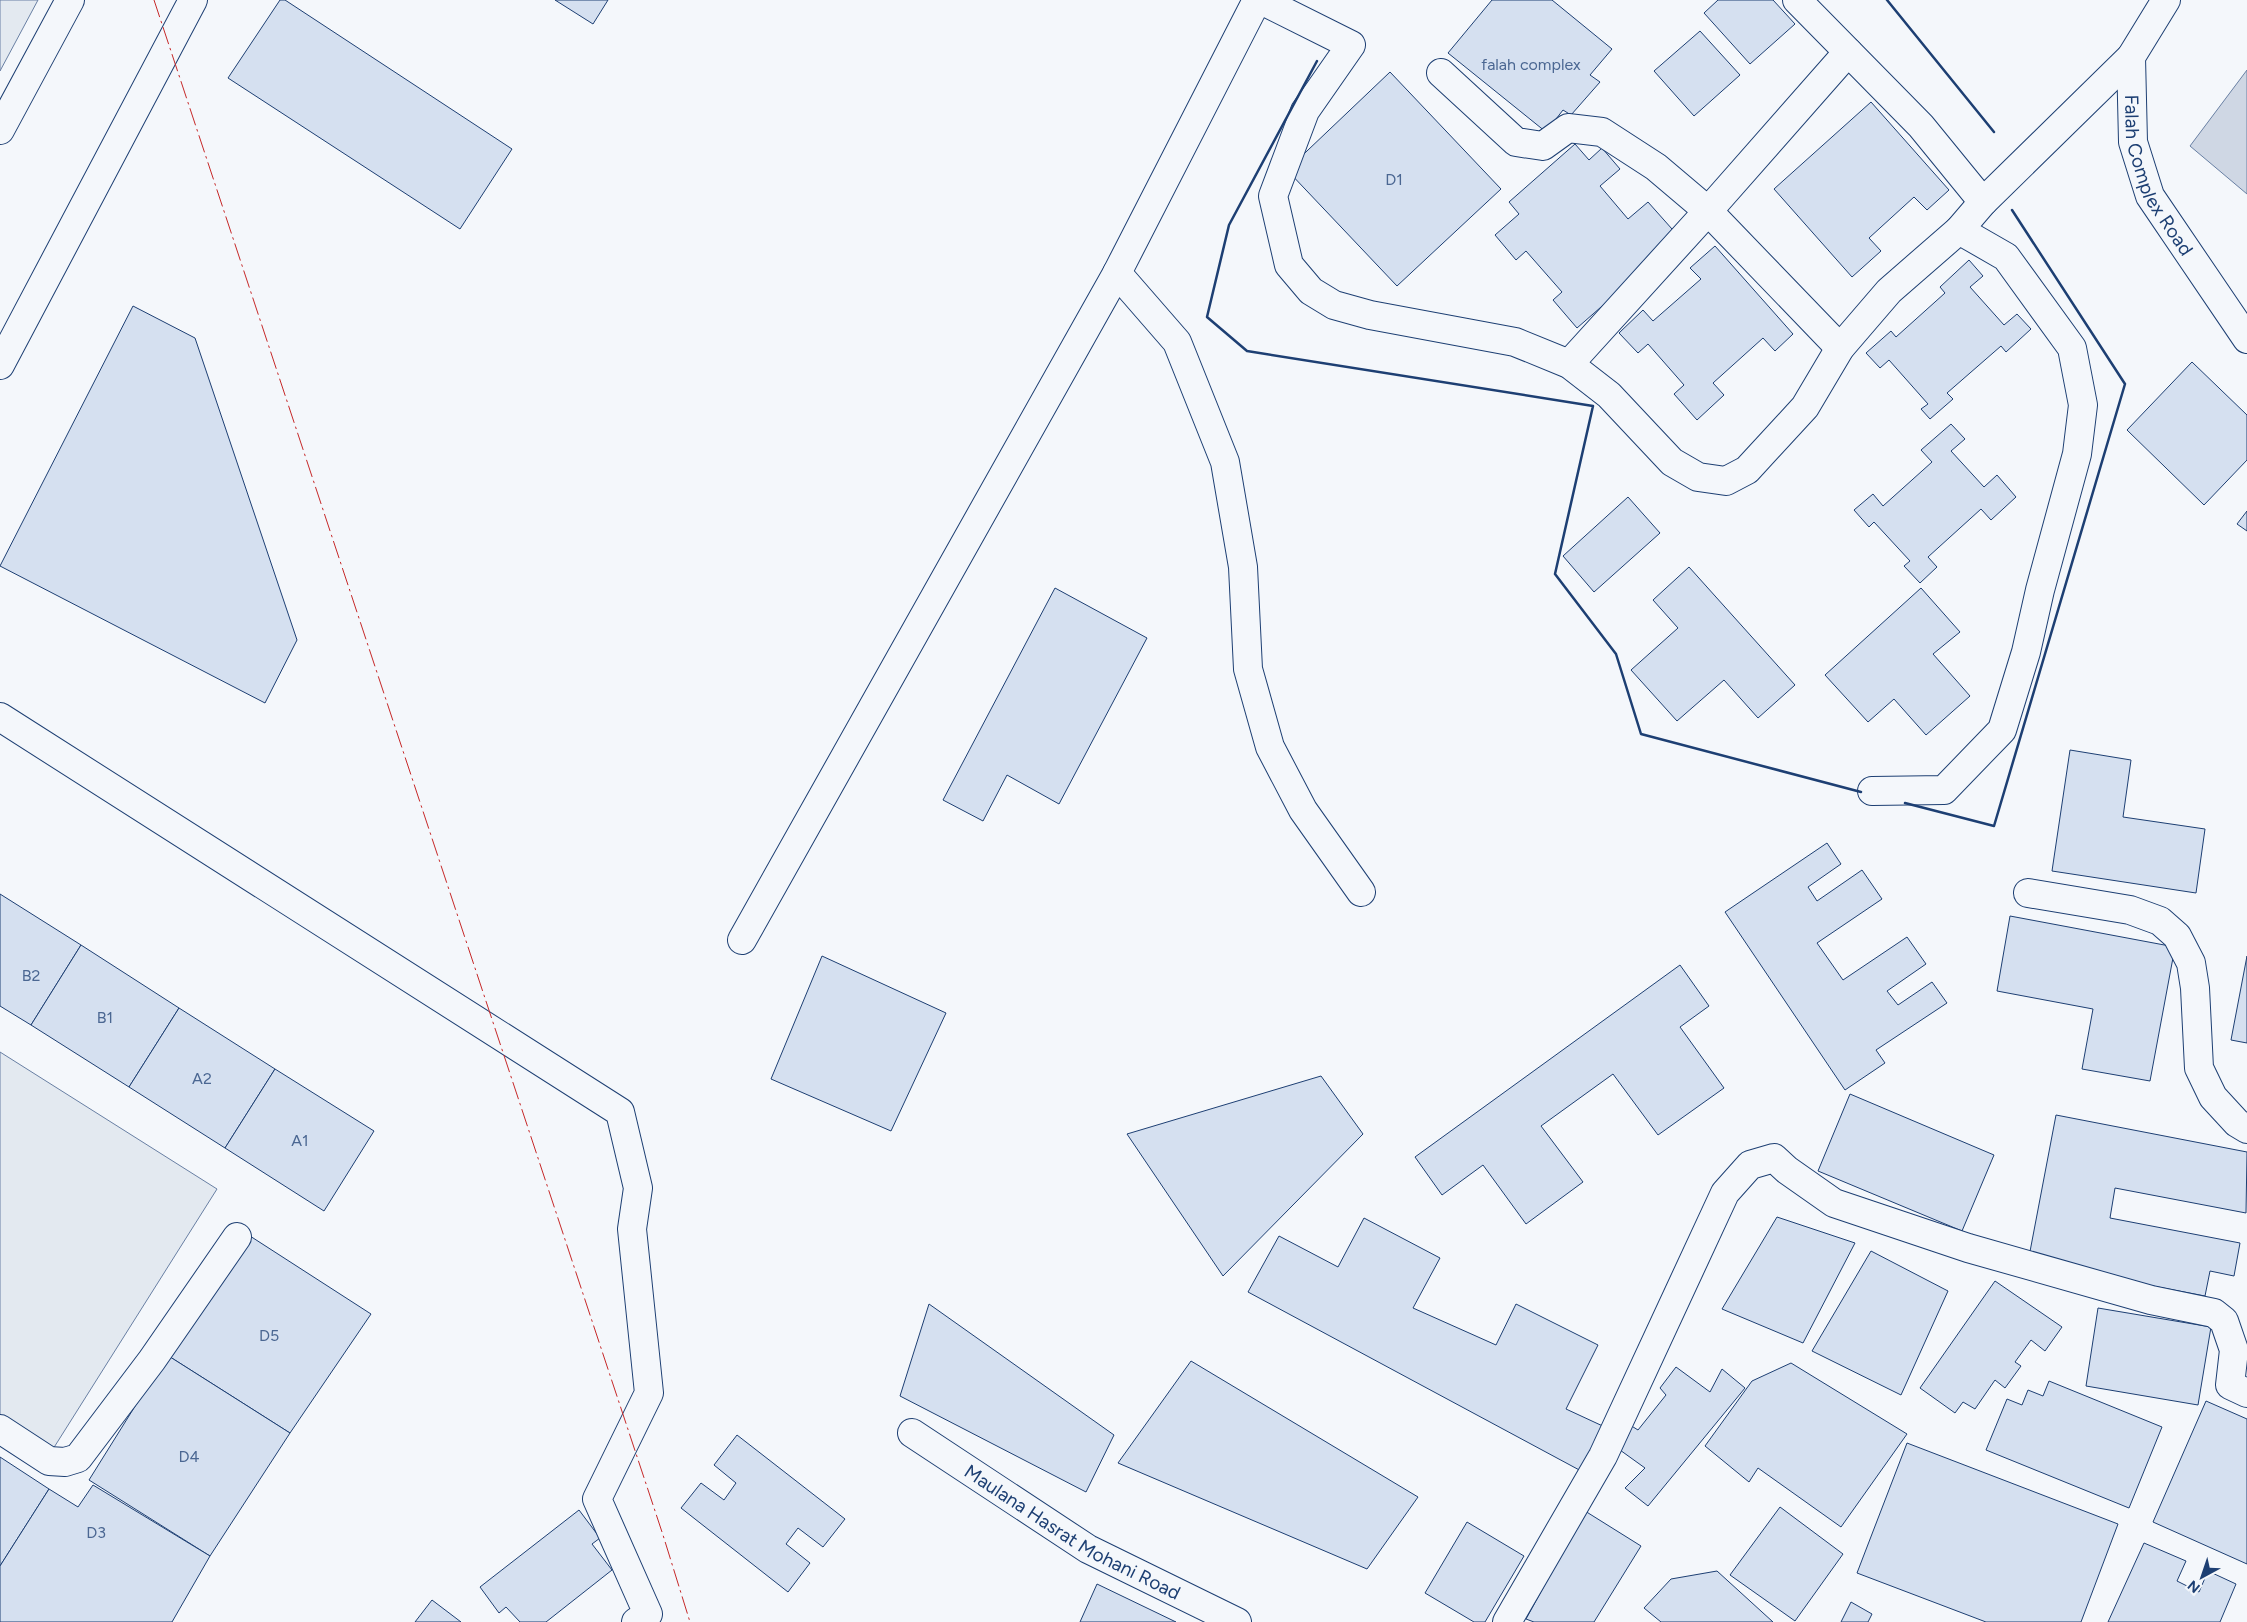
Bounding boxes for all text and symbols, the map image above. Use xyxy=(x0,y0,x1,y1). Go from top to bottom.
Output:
house number: falah complex xyxy=(1481,55,1581,74)
street label: Falah Complex Road xyxy=(2120,94,2198,260)
house number: D1 xyxy=(1385,170,1403,189)
house number: B2 xyxy=(22,966,40,985)
house number: B1 xyxy=(97,1008,113,1027)
house number: A2 xyxy=(192,1069,212,1088)
house number: A1 xyxy=(291,1131,309,1150)
house number: D5 xyxy=(259,1326,279,1345)
house number: D4 xyxy=(179,1447,200,1466)
street label: Maulana Hasrat Mohani Road xyxy=(960,1459,1184,1604)
house number: D3 xyxy=(86,1523,106,1542)
north arrow xyxy=(2177,1552,2227,1602)
text: N xyxy=(2184,1577,2204,1597)

